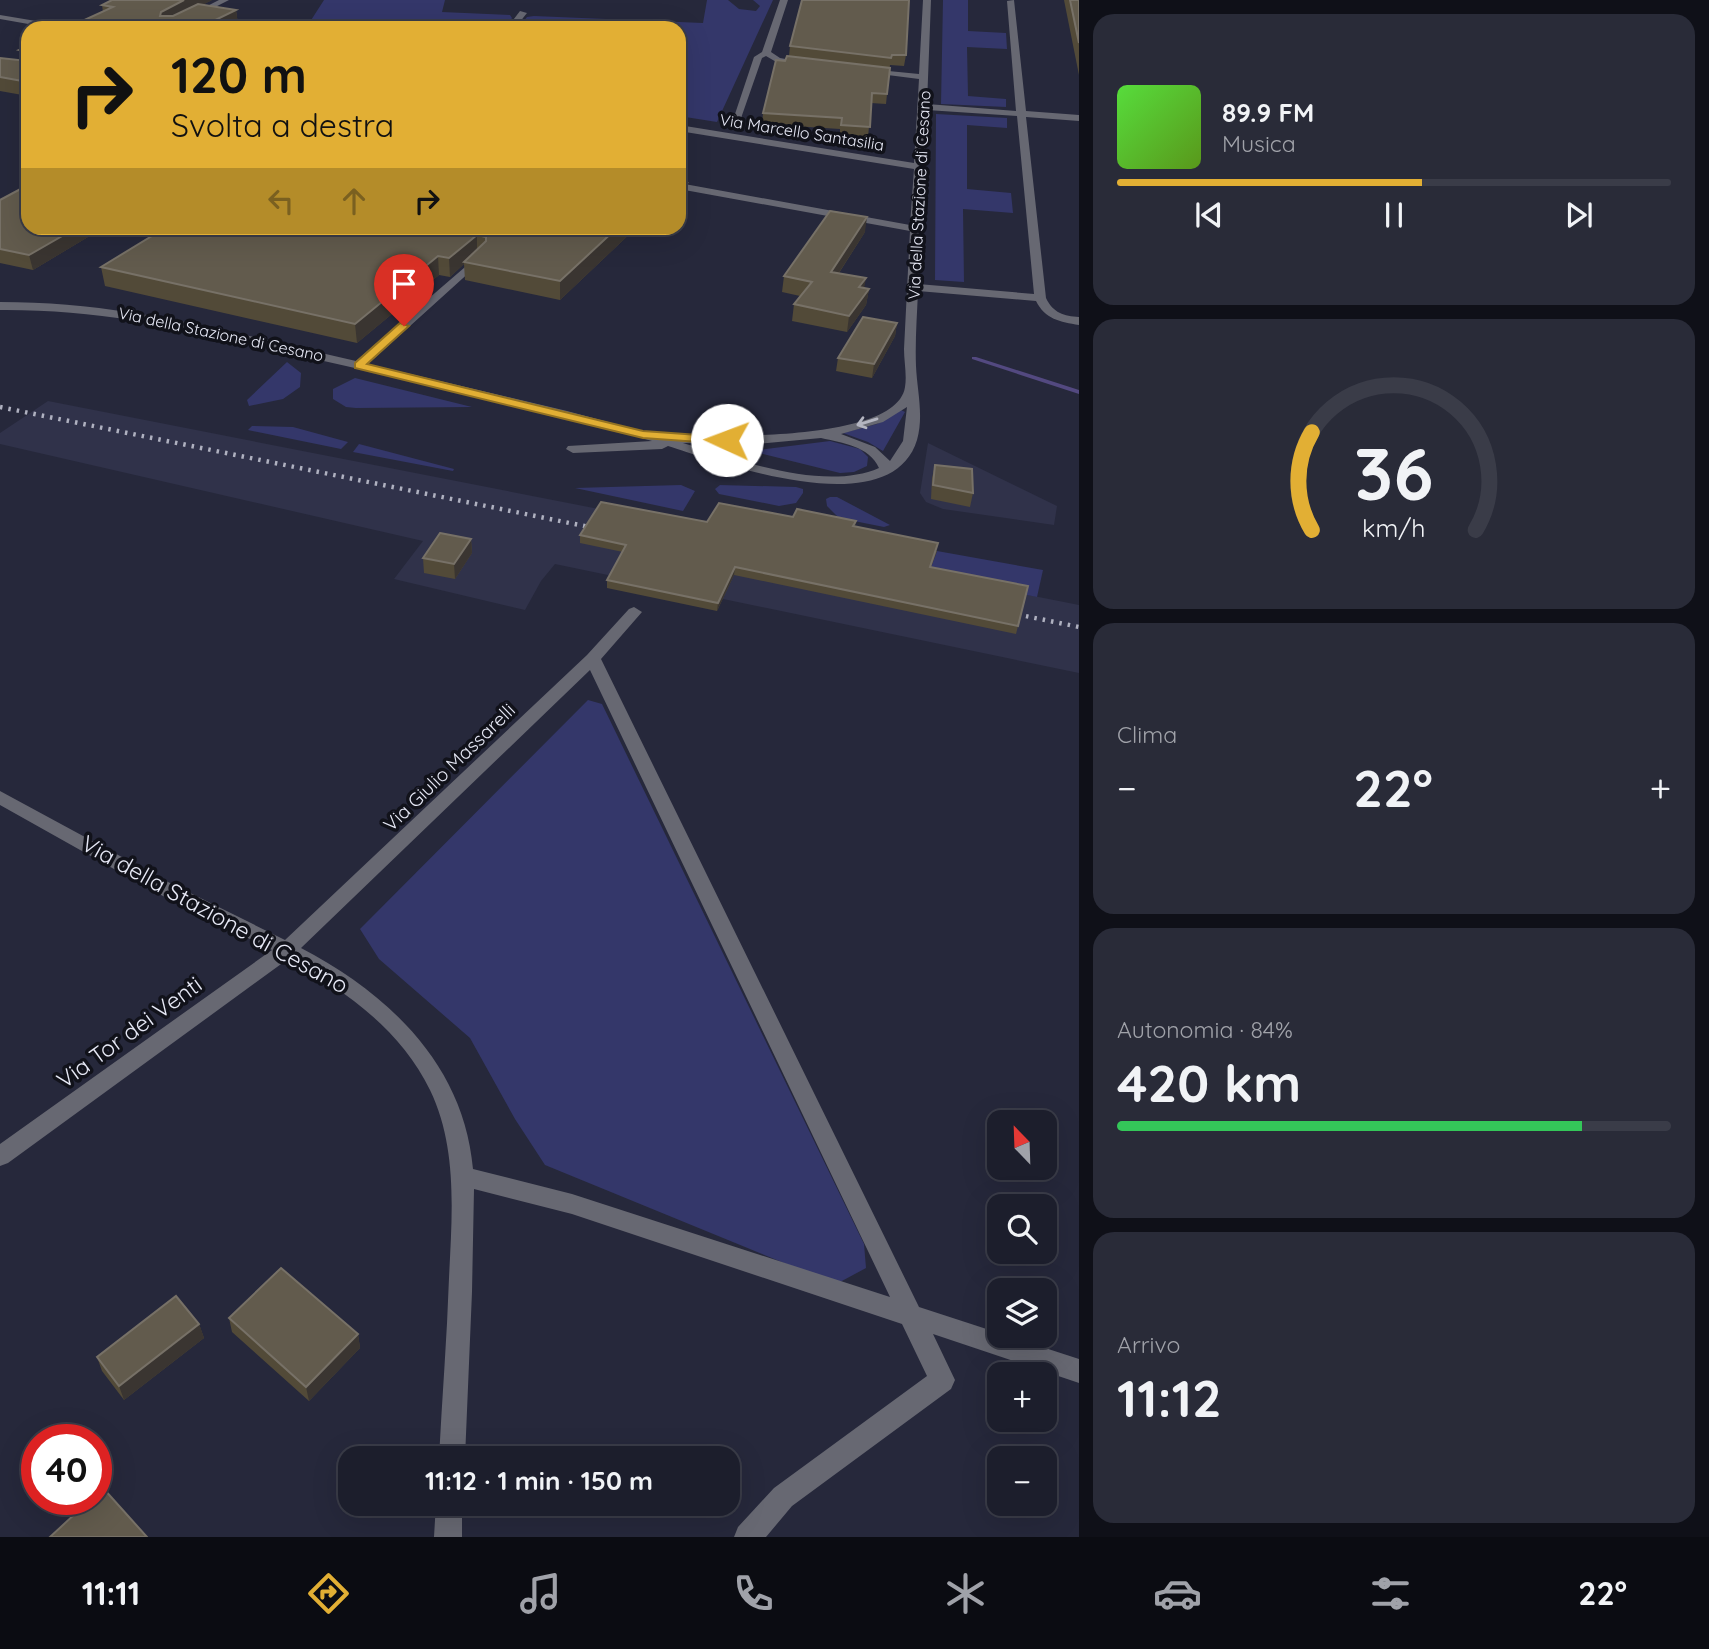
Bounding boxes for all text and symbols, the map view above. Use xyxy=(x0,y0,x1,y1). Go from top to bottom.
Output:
text: 120 m xyxy=(171,44,307,105)
icon: right xyxy=(56,49,147,140)
street label: Via della Stazione di Cesano xyxy=(904,90,934,300)
text: 89.9 FM xyxy=(1222,96,1314,129)
text: Svolta a destra xyxy=(171,105,394,145)
street label: Via Marcello Santasilia xyxy=(718,109,886,155)
text: Musica xyxy=(1222,129,1296,158)
icon: left xyxy=(262,182,300,220)
icon: ahead xyxy=(335,182,373,220)
icon: right xyxy=(408,182,446,220)
icon: previous xyxy=(1190,196,1228,234)
icon: pause xyxy=(1375,196,1413,234)
icon: next xyxy=(1560,196,1598,234)
pin xyxy=(374,254,434,326)
icon: arrive xyxy=(385,265,423,303)
street label: Via della Stazione di Cesano xyxy=(117,302,325,366)
position arrow xyxy=(690,403,764,477)
one-way arrow xyxy=(856,416,878,429)
text: 36 xyxy=(1354,427,1434,518)
text: km/h xyxy=(1362,512,1426,543)
street label: Via Giulio Massarelli xyxy=(378,698,520,836)
text: Clima xyxy=(1117,720,1177,749)
text: 22° xyxy=(1353,755,1433,820)
text: − xyxy=(1117,764,1137,812)
text: + xyxy=(1650,764,1671,812)
street label: Via della Stazione di Cesano xyxy=(77,828,353,1000)
street label: Via Tor dei Venti xyxy=(51,970,207,1094)
text: Autonomia · 84% xyxy=(1117,1015,1293,1044)
text: 420 km xyxy=(1117,1050,1301,1115)
north arrow xyxy=(987,1110,1057,1180)
map controls xyxy=(987,1110,1057,1516)
button: search xyxy=(987,1194,1057,1264)
button: layers xyxy=(987,1278,1057,1348)
text: Arrivo xyxy=(1117,1330,1180,1359)
button: + xyxy=(987,1362,1057,1432)
text: 11:12 xyxy=(1117,1365,1221,1430)
speed limit sign: 40 xyxy=(21,1424,112,1515)
button: − xyxy=(987,1446,1057,1516)
text: 11:12 · 1 min · 150 m xyxy=(425,1464,653,1497)
icon: directions xyxy=(304,1569,353,1618)
icon: music xyxy=(516,1569,565,1618)
icon: phone xyxy=(729,1569,778,1618)
icon: climate xyxy=(941,1569,990,1618)
icon: car xyxy=(1153,1569,1202,1618)
icon: filters xyxy=(1366,1569,1415,1618)
text: 11:11 xyxy=(82,1573,140,1613)
text: 22° xyxy=(1578,1573,1627,1613)

